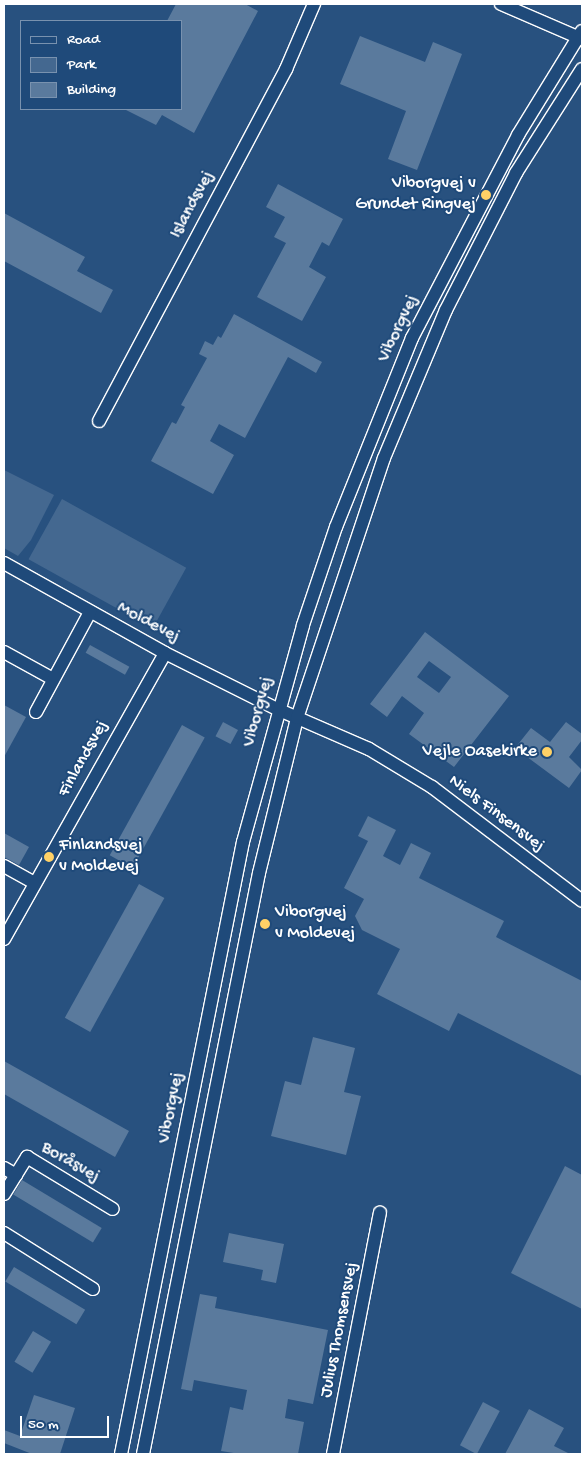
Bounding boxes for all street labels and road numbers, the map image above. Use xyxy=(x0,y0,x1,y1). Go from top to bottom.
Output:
street label: Islandsvej xyxy=(166,168,220,242)
street label: Viborgvej xyxy=(374,292,424,366)
street label: Moldevej xyxy=(113,597,183,649)
street label: Viborgvej xyxy=(239,675,279,749)
street label: Finlandsvej xyxy=(54,717,114,801)
street label: Niels Finsensvej xyxy=(444,771,548,857)
street label: Viborgvej xyxy=(155,1071,189,1145)
street label: Boråsvej xyxy=(37,1138,103,1188)
street label: Julius Thomsensvej xyxy=(316,1260,364,1400)

